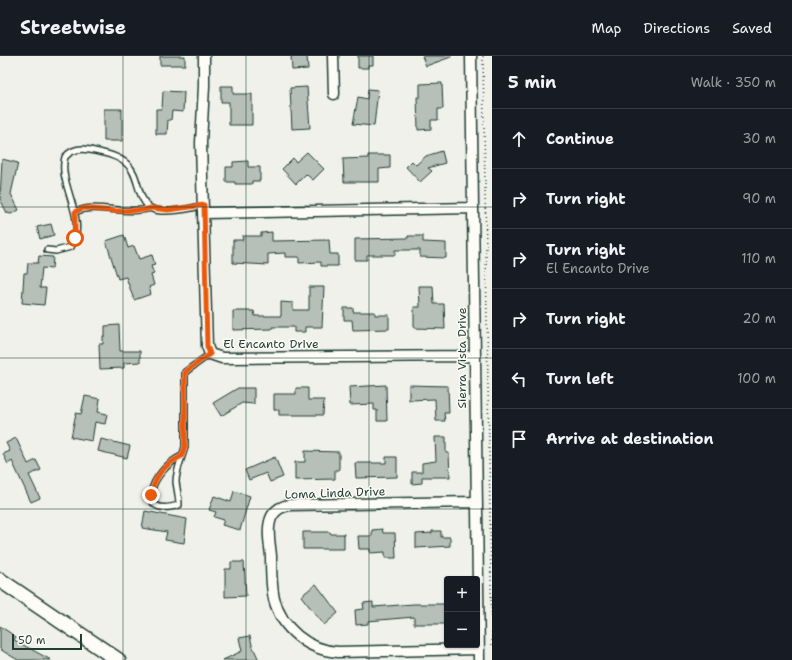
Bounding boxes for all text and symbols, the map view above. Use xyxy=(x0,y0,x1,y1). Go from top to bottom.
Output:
text: Streetwise xyxy=(20,15,126,40)
text: Map xyxy=(592,19,622,37)
text: Directions xyxy=(644,19,710,37)
text: Saved xyxy=(732,19,772,37)
text: 5 min xyxy=(508,71,556,93)
text: Walk · 350 m xyxy=(691,74,776,91)
icon: ahead xyxy=(508,128,530,150)
text: Continue xyxy=(546,129,614,149)
text: 30 m xyxy=(742,130,776,147)
icon: right xyxy=(508,188,530,210)
text: Turn right xyxy=(546,189,626,209)
text: 90 m xyxy=(742,190,776,207)
route start xyxy=(66,229,84,247)
text: Turn right xyxy=(546,240,626,260)
icon: right xyxy=(508,248,530,270)
text: 110 m xyxy=(741,250,776,267)
text: El Encanto Drive xyxy=(546,260,650,277)
street label: Sierra Vista Drive xyxy=(454,307,470,409)
icon: right xyxy=(508,308,530,330)
text: Turn right xyxy=(546,309,626,329)
text: 20 m xyxy=(743,310,776,327)
street label: El Encanto Drive xyxy=(223,336,319,352)
icon: left xyxy=(508,368,530,390)
text: Turn left xyxy=(546,369,614,389)
text: 100 m xyxy=(737,370,776,387)
icon: arrive xyxy=(508,428,530,450)
text: Arrive at destination xyxy=(546,429,714,449)
street label: Loma Linda Drive xyxy=(284,483,386,503)
route end xyxy=(142,486,160,504)
map controls xyxy=(444,576,480,648)
button: + xyxy=(444,576,480,612)
button: − xyxy=(444,612,480,648)
scale bar xyxy=(12,632,82,651)
text: 50 m xyxy=(18,633,46,648)

